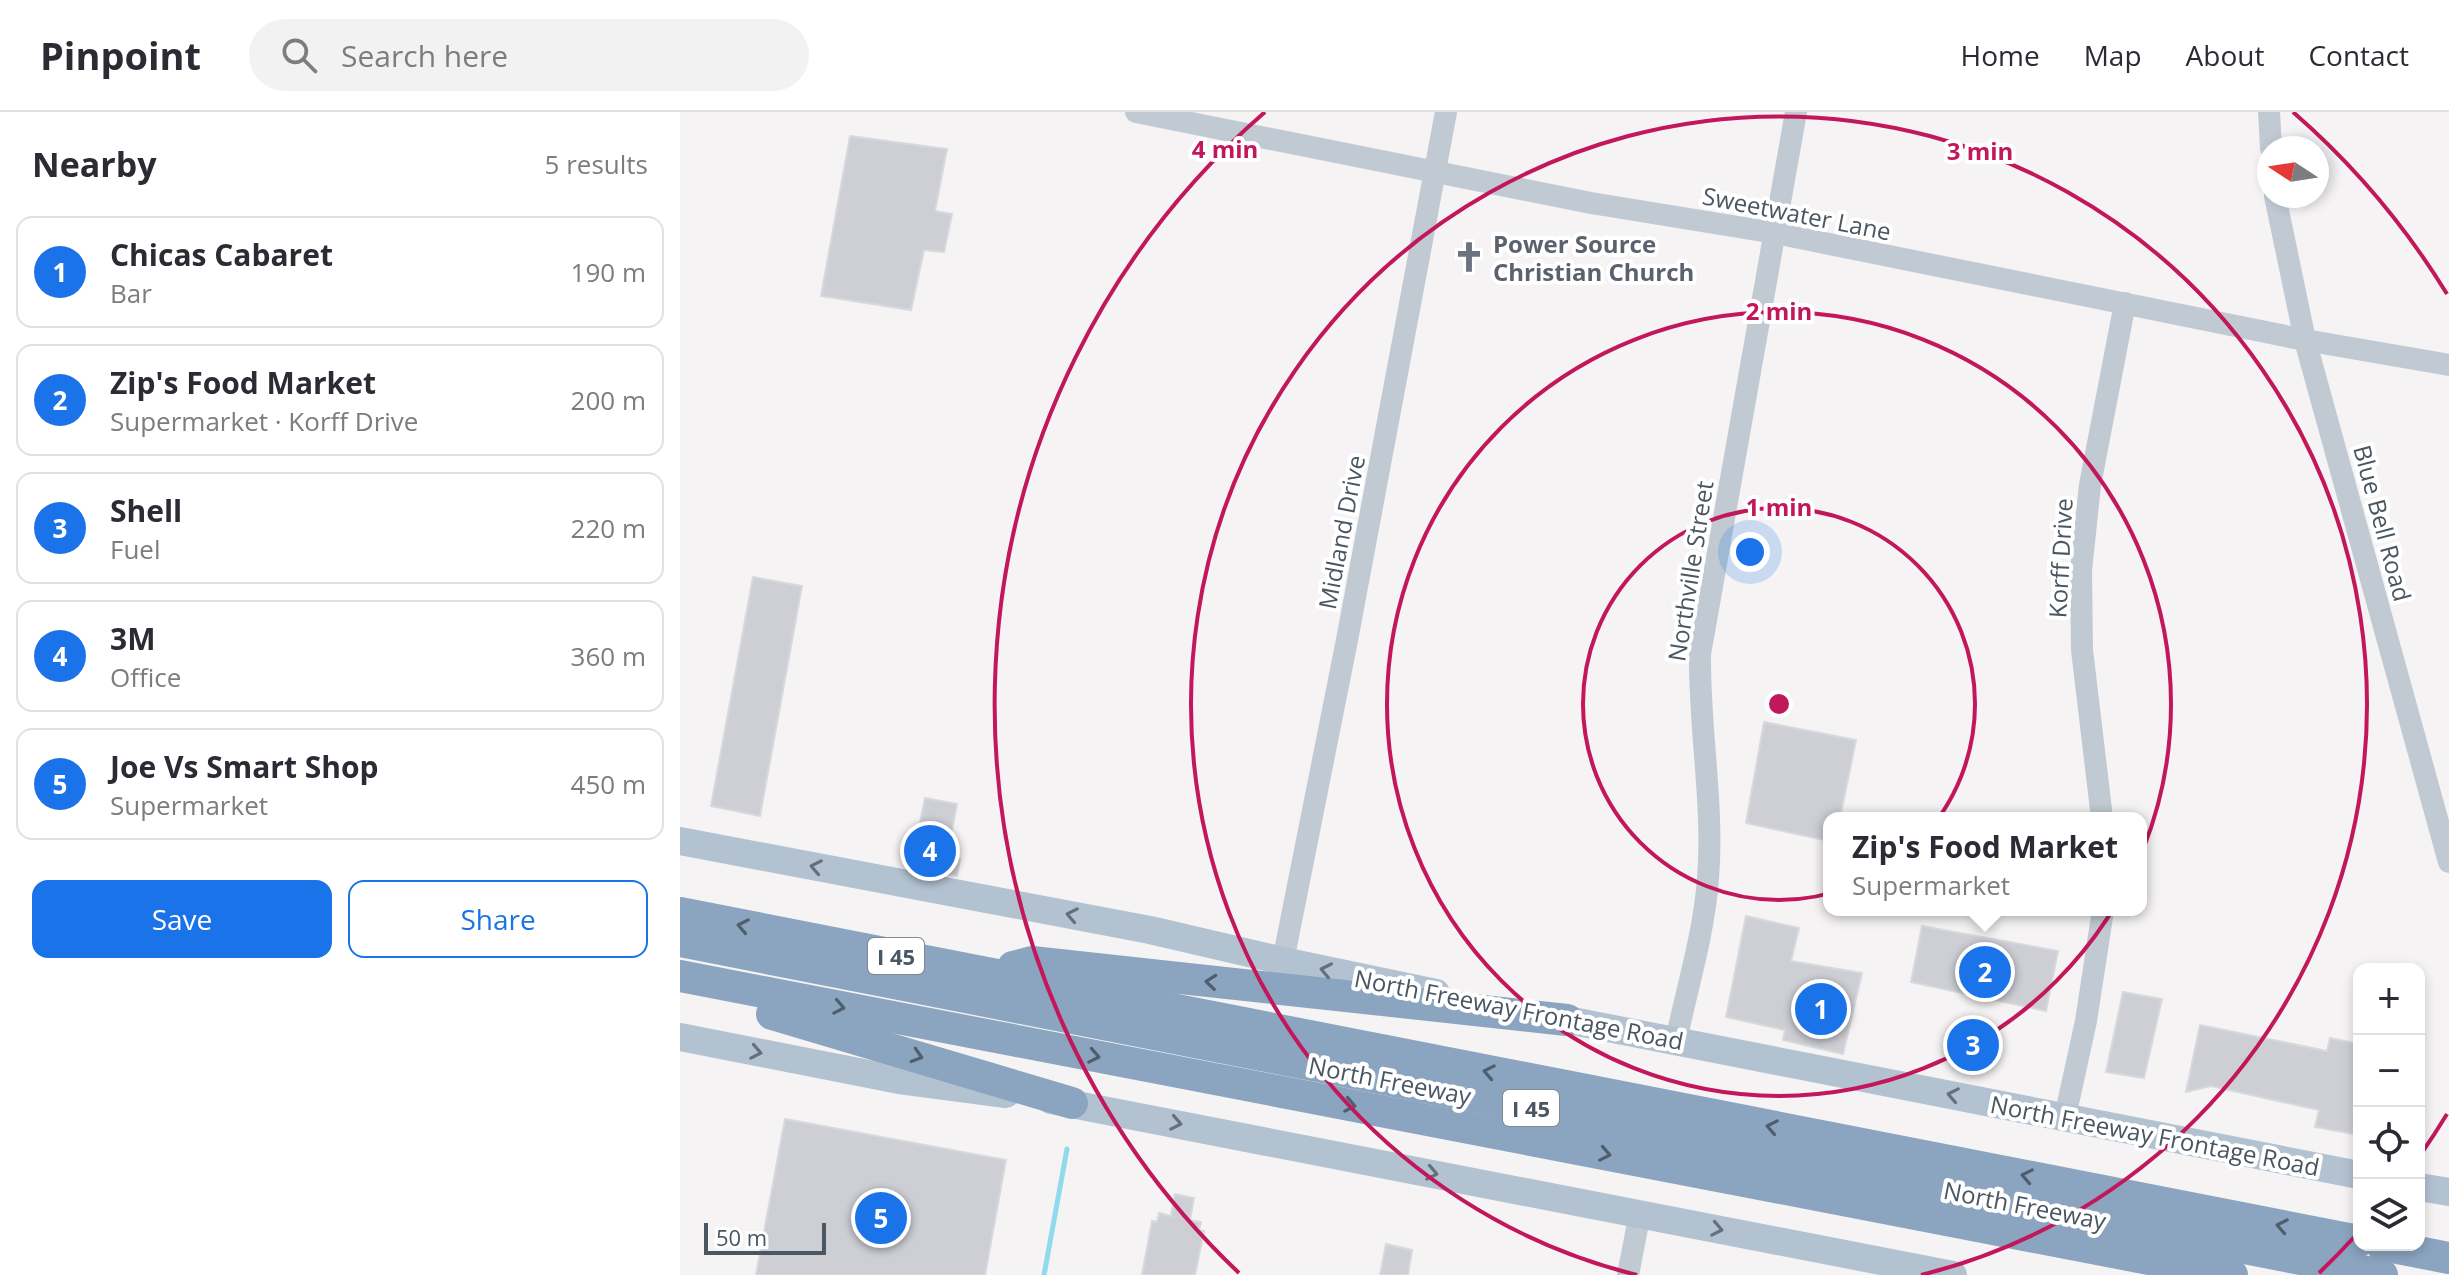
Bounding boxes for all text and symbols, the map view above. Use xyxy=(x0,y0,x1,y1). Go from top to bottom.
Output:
search box xyxy=(249,19,809,91)
text: Pinpoint xyxy=(40,29,201,81)
icon: search xyxy=(277,33,321,77)
text: Search here xyxy=(341,35,508,76)
text: Home xyxy=(1961,36,2040,74)
text: Map xyxy=(2084,36,2142,74)
text: About xyxy=(2186,36,2264,74)
text: Contact xyxy=(2308,36,2409,74)
text: 4 min xyxy=(1192,132,1258,165)
text: 3 min xyxy=(1947,134,2013,167)
north arrow xyxy=(2257,136,2329,208)
text: Nearby xyxy=(32,141,157,187)
text: 5 results xyxy=(545,146,648,182)
street label: Sweetwater Lane xyxy=(1700,179,1894,247)
place label: Power Source Christian Church xyxy=(1493,227,1694,288)
text: Chicas Cabaret xyxy=(110,234,333,275)
church icon: Power Source Christian Church xyxy=(1452,240,1486,274)
text: 1 xyxy=(53,254,67,290)
text: 190 m xyxy=(571,254,646,290)
text: Bar xyxy=(110,275,152,311)
text: 2 min xyxy=(1746,294,1812,327)
text: Zip's Food Market xyxy=(110,362,376,403)
text: 2 xyxy=(53,382,67,418)
text: 200 m xyxy=(571,382,646,418)
text: Supermarket · Korff Drive xyxy=(110,403,418,439)
street label: Blue Bell Road xyxy=(2346,441,2420,605)
street label: Midland Drive xyxy=(1310,452,1372,612)
street label: Northville Street xyxy=(1659,478,1721,664)
text: Shell xyxy=(110,490,182,531)
text: 1 min xyxy=(1746,490,1812,523)
street label: Korff Drive xyxy=(2040,497,2080,619)
text: 3 xyxy=(53,510,67,546)
text: 220 m xyxy=(571,510,646,546)
text: Fuel xyxy=(110,531,161,567)
your location xyxy=(1730,532,1770,572)
text: 3M xyxy=(110,618,155,659)
text: 4 xyxy=(53,638,67,674)
text: 360 m xyxy=(571,638,646,674)
text: Office xyxy=(110,659,181,695)
centre of rings xyxy=(1765,690,1793,718)
text: Joe Vs Smart Shop xyxy=(110,746,379,787)
text: 5 xyxy=(53,766,67,802)
text: 450 m xyxy=(571,766,646,802)
text: Supermarket xyxy=(110,787,268,823)
popup xyxy=(1823,812,2147,916)
pin: 4 xyxy=(904,821,956,881)
text: Zip's Food Market xyxy=(1852,826,2118,867)
one-way arrow xyxy=(810,859,823,876)
text: Supermarket xyxy=(1852,867,2010,903)
button: Save xyxy=(32,880,332,958)
button: Share xyxy=(348,880,648,958)
one-way arrow xyxy=(1065,908,1078,925)
one-way arrow xyxy=(736,918,750,935)
road number: I 45 xyxy=(868,938,924,974)
pin: 2 xyxy=(1959,942,2011,1002)
street label: North Freeway Frontage Road xyxy=(1352,961,1686,1057)
one-way arrow xyxy=(1319,963,1332,980)
map controls xyxy=(2353,963,2425,1251)
button: + xyxy=(2353,963,2425,1035)
one-way arrow xyxy=(1204,973,1217,990)
pin: 1 xyxy=(1795,979,1847,1039)
one-way arrow xyxy=(832,998,845,1015)
pin: 3 xyxy=(1947,1015,1999,1075)
button: − xyxy=(2353,1035,2425,1107)
one-way arrow xyxy=(750,1042,763,1059)
one-way arrow xyxy=(910,1047,923,1063)
one-way arrow xyxy=(1087,1047,1101,1064)
street label: North Freeway xyxy=(1306,1048,1475,1112)
one-way arrow xyxy=(1482,1064,1496,1081)
one-way arrow xyxy=(1946,1087,1960,1104)
street label: North Freeway Frontage Road xyxy=(1988,1087,2322,1183)
road number: I 45 xyxy=(1503,1090,1559,1126)
one-way arrow xyxy=(1343,1096,1356,1113)
button: locate xyxy=(2353,1107,2425,1179)
one-way arrow xyxy=(1169,1114,1183,1131)
one-way arrow xyxy=(1765,1119,1779,1136)
one-way arrow xyxy=(1598,1145,1612,1162)
one-way arrow xyxy=(1425,1163,1438,1180)
one-way arrow xyxy=(2020,1169,2034,1186)
street label: North Freeway xyxy=(1941,1173,2110,1237)
button: layers xyxy=(2353,1179,2425,1251)
pin: 5 xyxy=(855,1188,907,1248)
one-way arrow xyxy=(2276,1218,2289,1235)
scale bar xyxy=(704,1219,826,1255)
one-way arrow xyxy=(1710,1219,1723,1236)
text: 50 m xyxy=(716,1222,767,1252)

